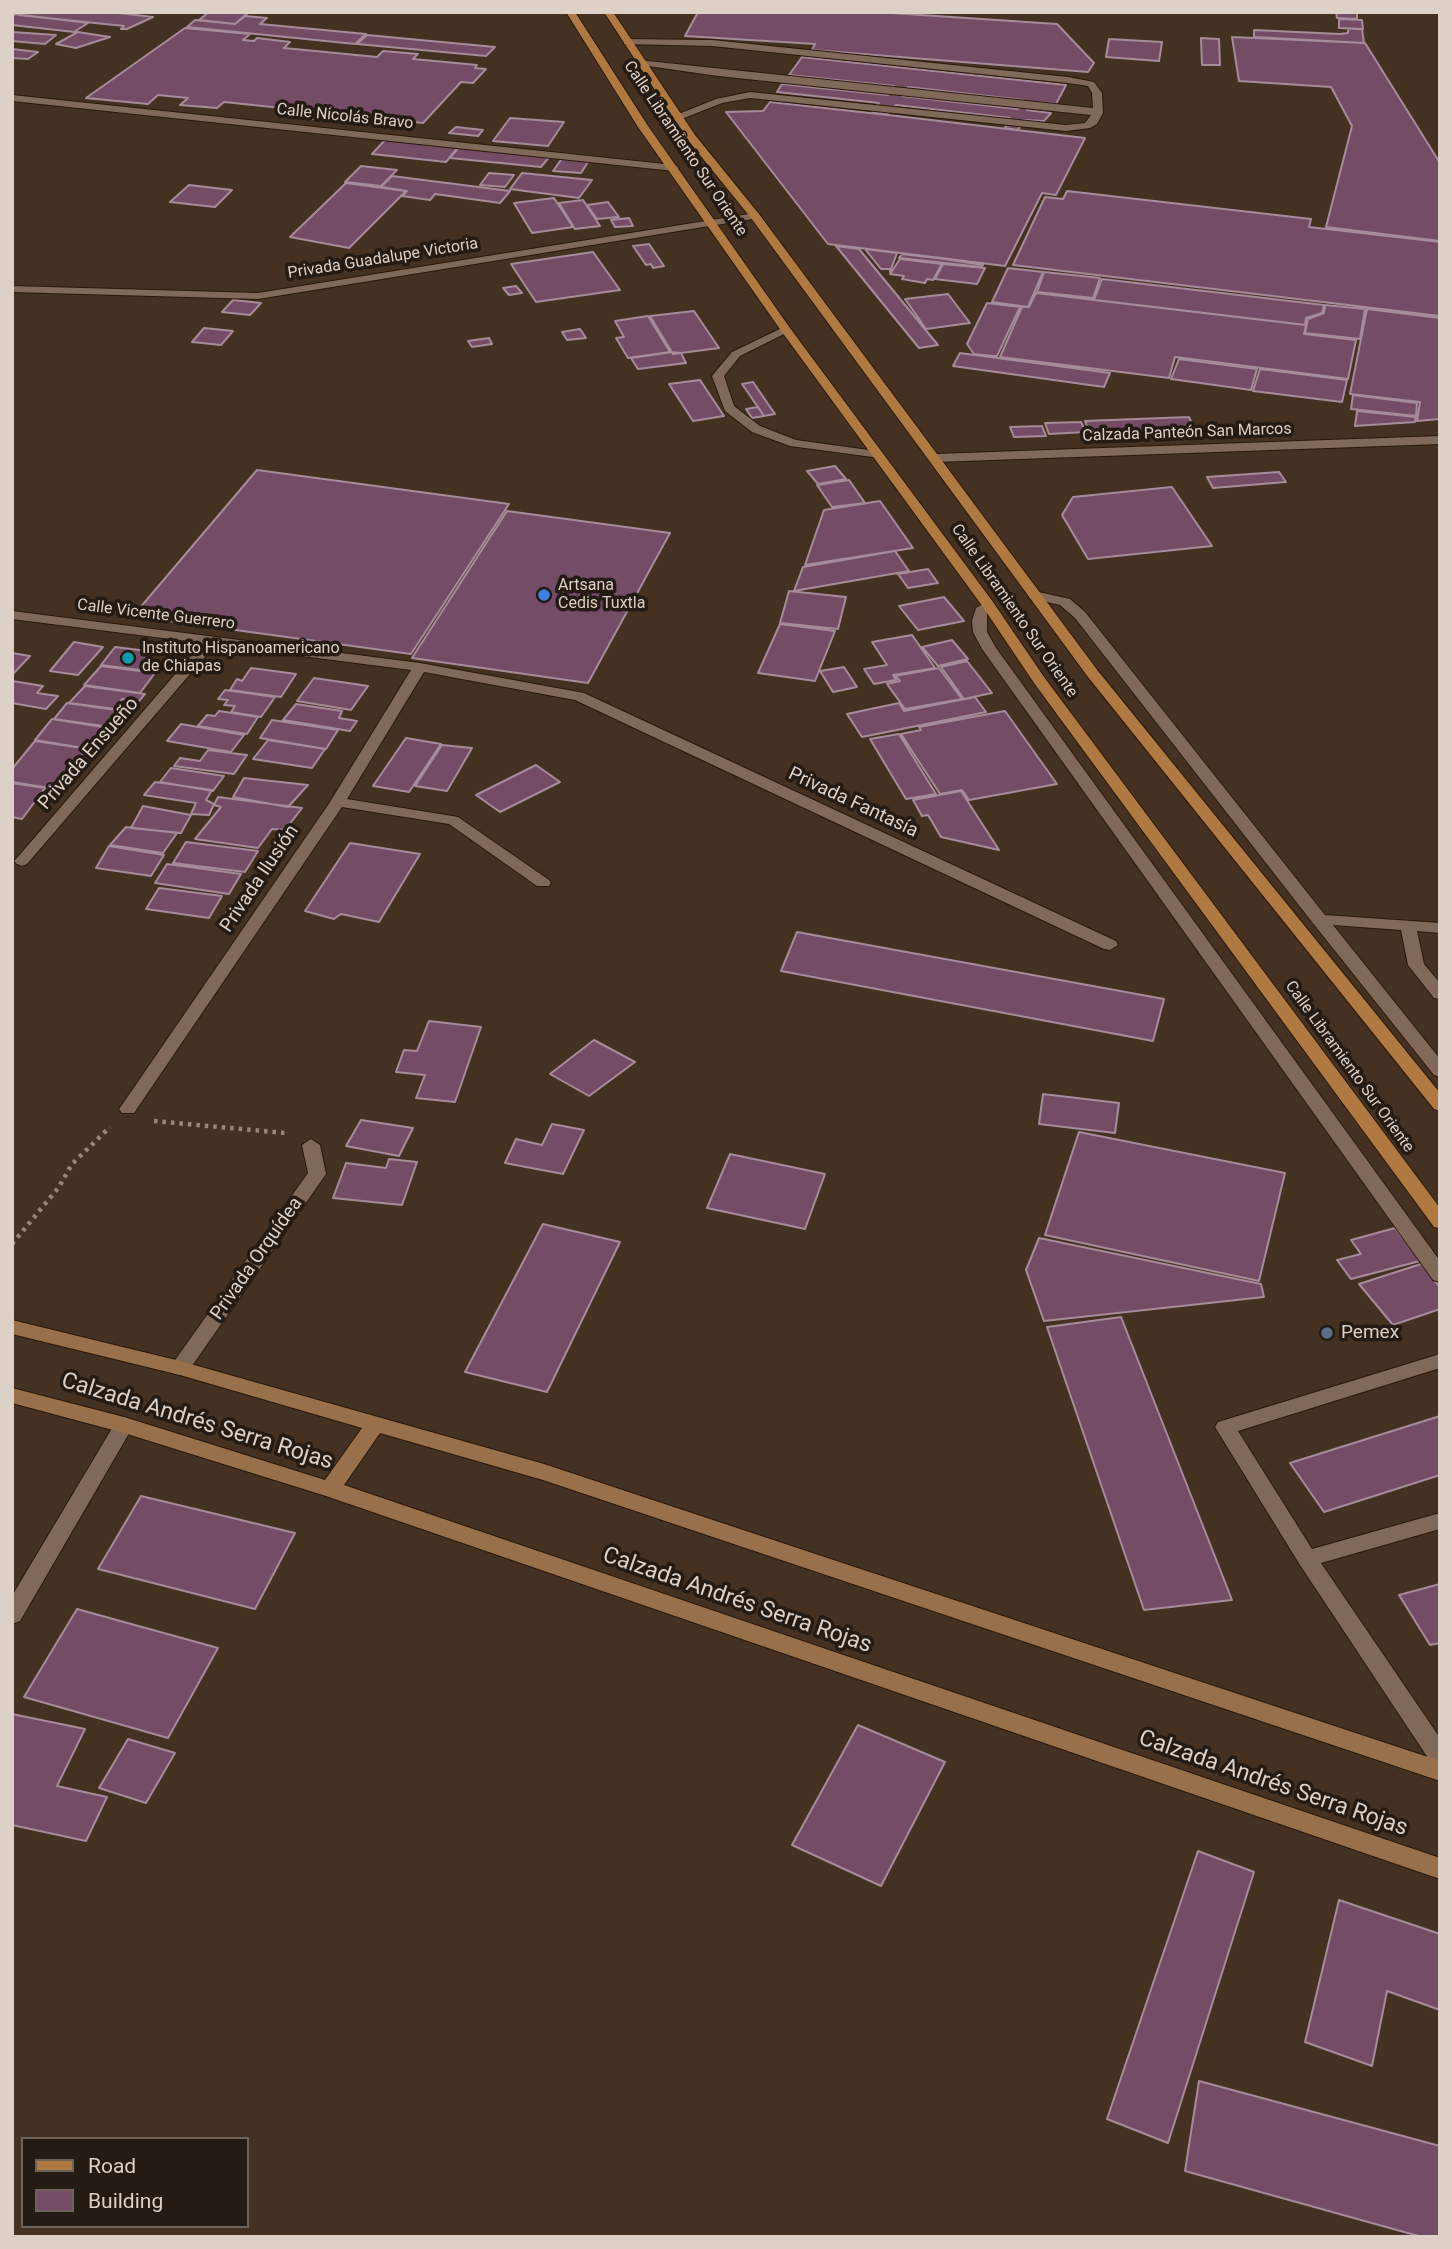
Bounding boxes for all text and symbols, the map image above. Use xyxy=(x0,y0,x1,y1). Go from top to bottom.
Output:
street label: Calle Libramiento Sur Oriente xyxy=(619,58,751,240)
street label: Calle Nicolás Bravo xyxy=(276,100,414,134)
street label: Privada Guadalupe Victoria xyxy=(286,234,480,284)
street label: Calzada Panteón San Marcos xyxy=(1082,420,1292,446)
street label: Calle Libramiento Sur Oriente xyxy=(947,521,1081,701)
place label: Artsana Cedis Tuxtla xyxy=(558,576,645,614)
marker: Artsana Cedis Tuxtla xyxy=(536,587,552,603)
street label: Calle Vicente Guerrero xyxy=(76,596,236,634)
place label: Instituto Hispanoamericano de Chiapas xyxy=(142,639,340,677)
marker: Instituto Hispanoamericano de Chiapas xyxy=(120,650,136,666)
street label: Privada Ensueño xyxy=(34,693,144,815)
street label: Privada Fantasía xyxy=(784,763,922,843)
street label: Privada Ilusión xyxy=(216,821,304,937)
street label: Calle Libramiento Sur Oriente xyxy=(1280,978,1418,1156)
street label: Privada Orquídea xyxy=(206,1193,308,1325)
place label: Pemex xyxy=(1341,1322,1399,1344)
marker: Pemex xyxy=(1319,1325,1335,1341)
street label: Calzada Andrés Serra Rojas xyxy=(58,1367,336,1477)
street label: Calzada Andrés Serra Rojas xyxy=(599,1542,875,1660)
street label: Calzada Andrés Serra Rojas xyxy=(1135,1725,1411,1843)
legend xyxy=(21,2137,248,2228)
text: Road xyxy=(88,2154,136,2178)
text: Building xyxy=(88,2189,163,2213)

